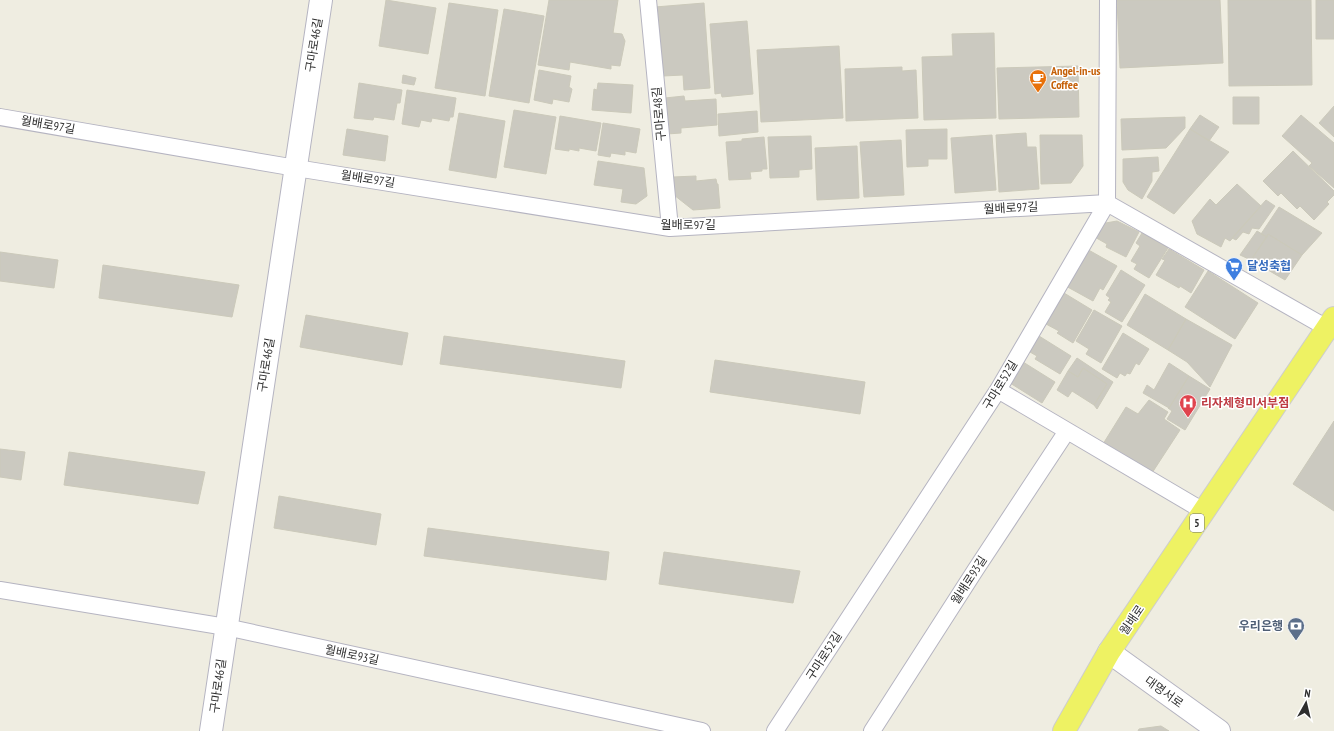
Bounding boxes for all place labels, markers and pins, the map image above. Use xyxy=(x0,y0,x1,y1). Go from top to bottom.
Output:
place label: Angel-in-us Coffee xyxy=(1050,63,1101,92)
cafe icon: Angel-in-us Coffee xyxy=(1028,68,1048,93)
supermarket icon: 달성축협 xyxy=(1224,256,1244,281)
place label: 달성축협 xyxy=(1247,258,1291,273)
hospital icon: 리자체형미서부점 xyxy=(1178,393,1198,418)
place label: 리자체형미서부점 xyxy=(1201,395,1289,410)
bank icon: 우리은행 xyxy=(1286,616,1306,641)
place label: 우리은행 xyxy=(1239,618,1283,633)

